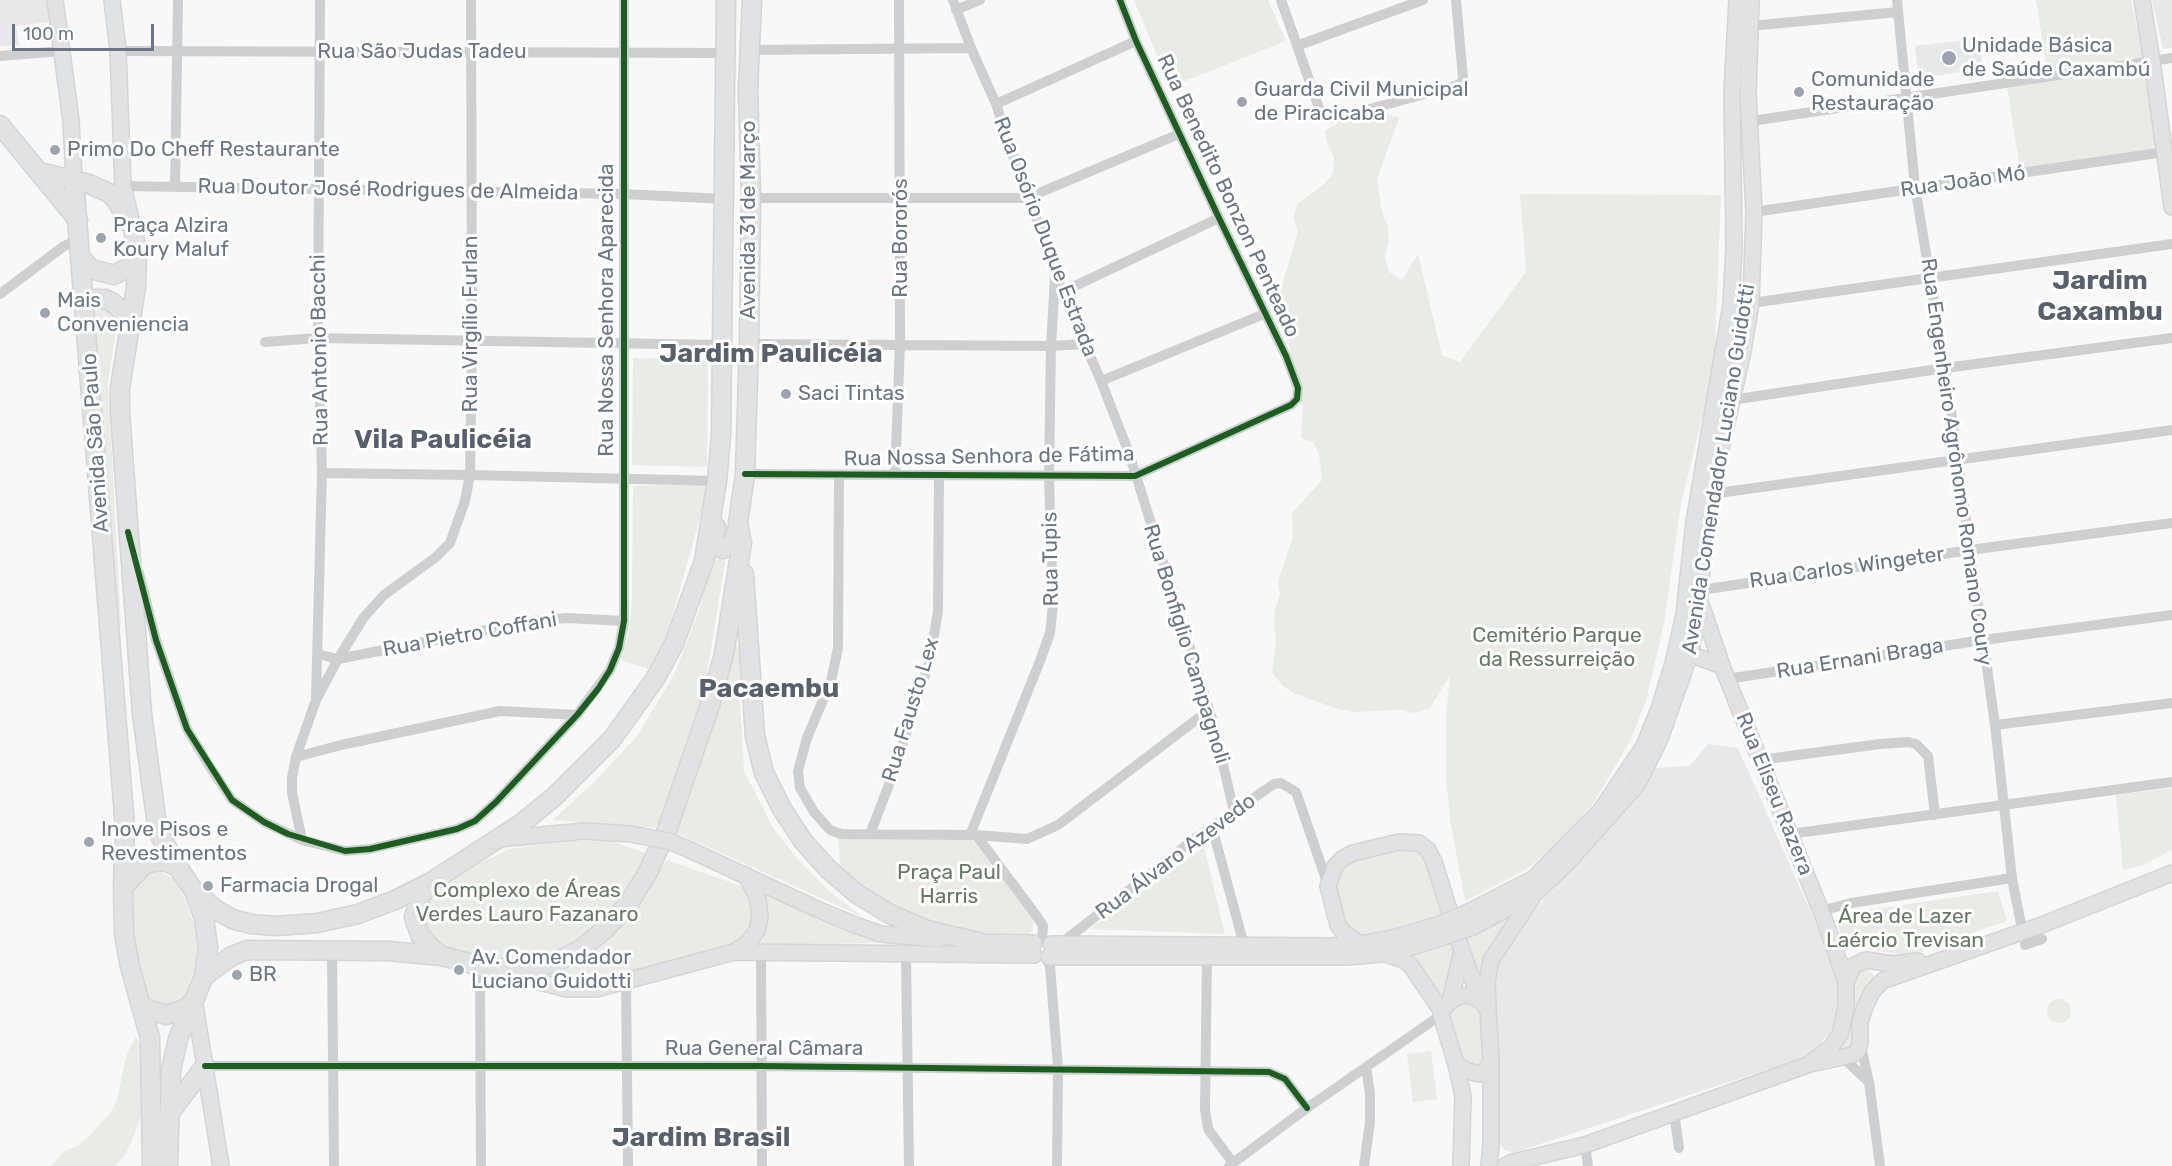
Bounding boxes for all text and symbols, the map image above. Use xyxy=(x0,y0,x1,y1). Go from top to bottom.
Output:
scale bar xyxy=(15,12,158,50)
text: 100 m xyxy=(23,23,74,45)
place label: Unidade Básica de Saúde Caxambú xyxy=(1962,33,2150,83)
street label: Rua São Judas Tadeu xyxy=(317,39,527,65)
marker: Unidade Básica de Saúde Caxambú xyxy=(1940,49,1958,67)
street label: Rua Benedito Bonzon Penteado xyxy=(1151,50,1305,342)
place label: Comunidade Restauração xyxy=(1811,67,1935,117)
place label: Guarda Civil Municipal de Piracicaba xyxy=(1254,77,1469,127)
marker: Comunidade Restauração xyxy=(1792,85,1806,99)
marker: Guarda Civil Municipal de Piracicaba xyxy=(1235,95,1249,109)
street label: Rua Osório Duque Estrada xyxy=(988,114,1102,360)
street label: Avenida 31 de Março xyxy=(736,121,762,319)
place label: Primo Do Cheff Restaurante xyxy=(67,137,340,163)
marker: Primo Do Cheff Restaurante xyxy=(48,143,62,157)
street label: Rua João Mó xyxy=(1899,161,2027,203)
street label: Rua Nossa Senhora Aparecida xyxy=(594,163,620,457)
street label: Rua Doutor José Rodrigues de Almeida xyxy=(197,174,579,206)
street label: Rua Bororós xyxy=(888,178,914,298)
place label: Praça Alzira Koury Maluf xyxy=(113,213,229,263)
marker: Praça Alzira Koury Maluf xyxy=(94,231,108,245)
street label: Rua Virgílio Furlan xyxy=(458,236,484,412)
street label: Rua Antonio Bacchi xyxy=(306,254,334,446)
street label: Rua Engenheiro Agrônomo Romano Coury xyxy=(1915,257,1997,667)
district label: Jardim Caxambu xyxy=(2037,265,2163,328)
street label: Avenida Comendador Luciano Guidotti xyxy=(1677,282,1761,656)
place label: Mais Conveniencia xyxy=(57,288,189,338)
marker: Mais Conveniencia xyxy=(38,306,52,320)
district label: Jardim Paulicéia xyxy=(659,338,883,370)
street label: Avenida São Paulo xyxy=(77,352,115,534)
place label: Saci Tintas xyxy=(798,381,905,407)
marker: Saci Tintas xyxy=(779,387,793,401)
district label: Vila Paulicéia xyxy=(354,424,532,456)
street label: Rua Nossa Senhora de Fátima xyxy=(843,442,1135,472)
street label: Rua Tupis xyxy=(1038,512,1064,606)
street label: Rua Bonfiglio Campagnoli xyxy=(1138,521,1234,767)
street label: Rua Carlos Wingeter xyxy=(1748,542,1946,594)
street label: Rua Pietro Coffani xyxy=(381,607,559,663)
park label: Cemitério Parque da Ressurreição xyxy=(1472,623,1642,673)
street label: Rua Ernani Braga xyxy=(1775,633,1945,685)
street label: Rua Fausto Lex xyxy=(877,635,945,785)
district label: Pacaembu xyxy=(699,673,839,705)
street label: Rua Eliseu Razera xyxy=(1730,709,1818,879)
street label: Rua Álvaro Azevedo xyxy=(1091,789,1261,925)
place label: Inove Pisos e Revestimentos xyxy=(101,817,247,867)
marker: Inove Pisos e Revestimentos xyxy=(82,835,96,849)
park label: Praça Paul Harris xyxy=(897,860,1001,910)
place label: Farmacia Drogal xyxy=(220,873,378,899)
park label: Complexo de Áreas Verdes Lauro Fazanaro xyxy=(415,878,639,928)
marker: Farmacia Drogal xyxy=(201,879,215,893)
park label: Área de Lazer Laércio Trevisan xyxy=(1826,904,1984,954)
place label: Av. Comendador Luciano Guidotti xyxy=(471,945,631,995)
place label: BR xyxy=(249,962,277,988)
marker: Av. Comendador Luciano Guidotti xyxy=(452,963,466,977)
marker: BR xyxy=(230,968,244,982)
street label: Rua General Câmara xyxy=(665,1036,863,1062)
district label: Jardim Brasil xyxy=(612,1122,790,1154)

